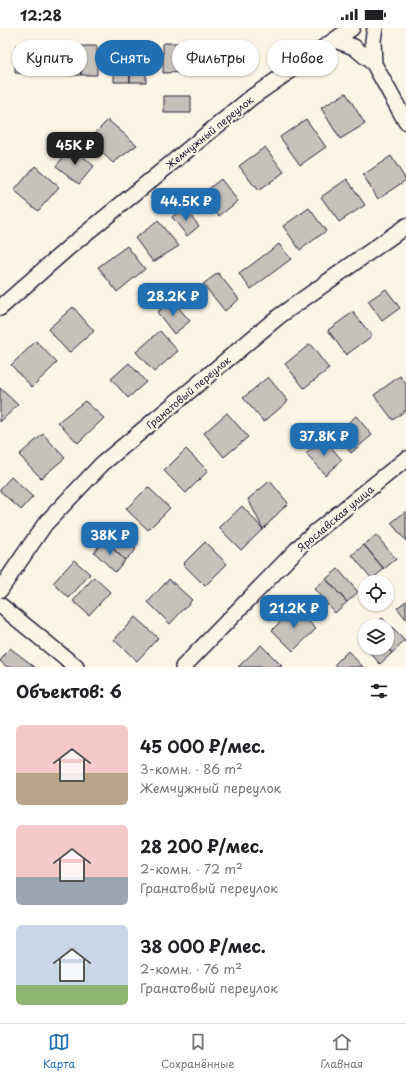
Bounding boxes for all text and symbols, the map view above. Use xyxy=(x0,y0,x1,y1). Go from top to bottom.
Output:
text: 12:28 xyxy=(20,3,62,26)
chip: Купить xyxy=(12,40,87,76)
chip: Снять xyxy=(95,40,164,76)
chip: Фильтры xyxy=(172,40,259,76)
chip: Новое xyxy=(267,40,338,76)
street label: Жемчужный переулок xyxy=(162,92,257,173)
pin: 45K ₽ xyxy=(47,132,103,166)
text: 45K ₽ xyxy=(56,135,94,154)
pin: 44.5K ₽ xyxy=(149,188,223,222)
text: 44.5K ₽ xyxy=(160,191,212,210)
pin: 28.2K ₽ xyxy=(136,283,210,317)
text: 28.2K ₽ xyxy=(147,286,199,305)
street label: Гранатовый переулок xyxy=(143,352,234,433)
pin: 37.8K ₽ xyxy=(287,423,361,457)
text: 37.8K ₽ xyxy=(299,426,349,445)
street label: Ярославская улица xyxy=(293,481,377,555)
pin: 38K ₽ xyxy=(82,522,138,556)
text: 38K ₽ xyxy=(90,525,130,544)
map controls xyxy=(358,575,394,655)
button: locate xyxy=(358,575,394,611)
pin: 21.2K ₽ xyxy=(257,595,331,629)
text: 21.2K ₽ xyxy=(269,598,319,617)
button: layers xyxy=(358,619,394,655)
text: Объектов: 6 xyxy=(16,678,122,704)
icon: filters xyxy=(368,680,390,702)
text: 45 000 ₽/мес. xyxy=(140,733,265,759)
icon: home xyxy=(48,741,96,789)
text: 3-комн. · 86 m² xyxy=(140,759,243,778)
text: Жемчужный переулок xyxy=(140,778,281,797)
text: 28 200 ₽/мес. xyxy=(140,833,264,859)
icon: home xyxy=(48,841,96,889)
text: 2-комн. · 72 m² xyxy=(140,859,243,878)
text: Гранатовый переулок xyxy=(140,878,278,897)
text: 38 000 ₽/мес. xyxy=(140,933,266,959)
icon: home xyxy=(48,941,96,989)
text: 2-комн. · 76 m² xyxy=(140,959,242,978)
text: Гранатовый переулок xyxy=(140,978,278,997)
tab: Карта xyxy=(43,1031,75,1072)
tab: Сохранённые xyxy=(161,1031,235,1072)
tab: Главная xyxy=(320,1031,363,1072)

